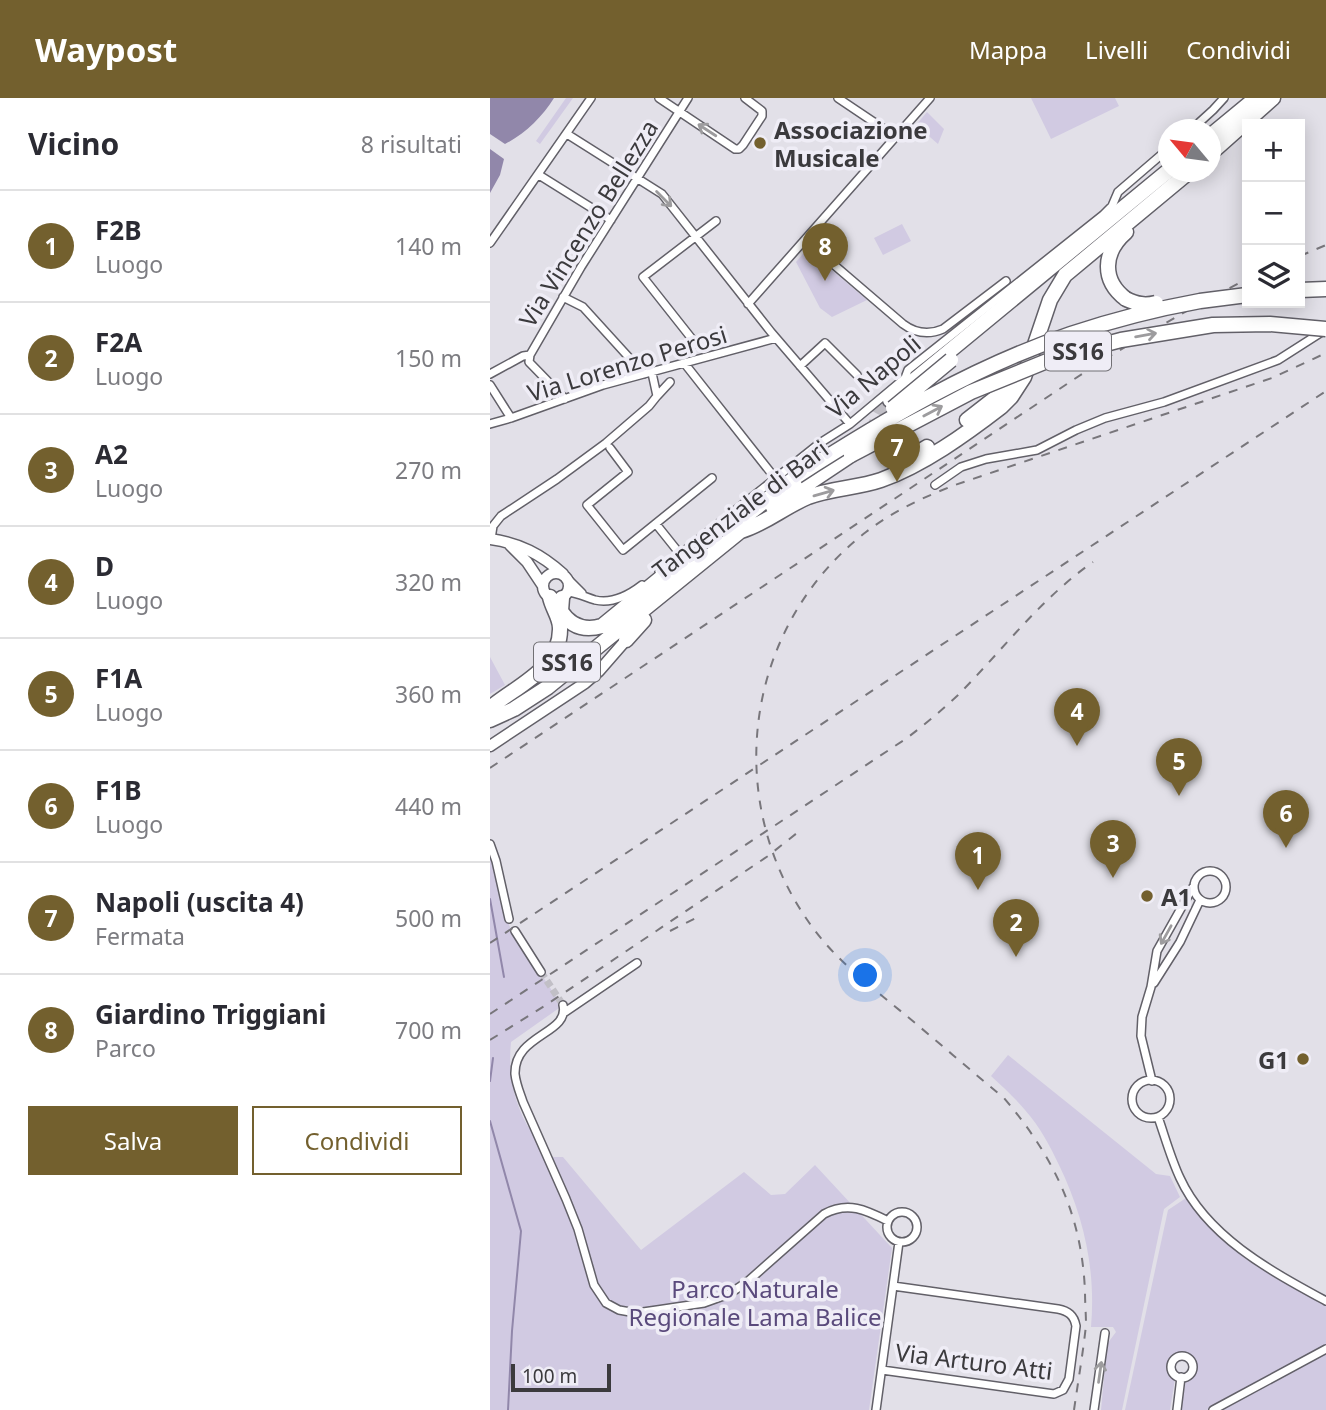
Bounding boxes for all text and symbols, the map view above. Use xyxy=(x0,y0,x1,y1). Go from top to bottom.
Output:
text: Waypost xyxy=(35,27,177,72)
text: Mappa xyxy=(969,33,1047,66)
text: Livelli xyxy=(1085,33,1148,66)
text: Condividi xyxy=(1186,33,1291,66)
street label: Via Vincenzo Bellezza xyxy=(511,113,665,333)
place label: Associazione Musicale xyxy=(774,113,928,174)
north arrow xyxy=(1158,119,1221,182)
map controls xyxy=(1242,119,1305,308)
button: + xyxy=(1242,119,1305,182)
text: Vicino xyxy=(28,123,119,164)
one-way arrow xyxy=(697,123,717,137)
text: 8 risultati xyxy=(361,128,462,160)
marker: Associazione Musicale xyxy=(752,135,768,151)
button: − xyxy=(1242,182,1305,245)
one-way arrow xyxy=(655,191,672,208)
text: F2B xyxy=(95,212,141,248)
pin: 8 xyxy=(802,223,848,281)
text: 1 xyxy=(44,230,58,262)
text: 140 m xyxy=(395,230,462,262)
button: layers xyxy=(1242,245,1305,308)
text: Luogo xyxy=(95,248,163,280)
street label: Via Lorenzo Perosi xyxy=(523,317,731,409)
text: F2A xyxy=(95,324,142,360)
street label: Via Napoli xyxy=(819,327,927,425)
one-way arrow xyxy=(1134,328,1157,341)
road number: SS16 xyxy=(1045,332,1111,370)
text: 2 xyxy=(44,342,58,374)
text: 150 m xyxy=(395,342,462,374)
text: Luogo xyxy=(95,360,163,392)
one-way arrow xyxy=(922,404,942,418)
pin: 7 xyxy=(874,424,920,482)
street label: Tangenziale di Bari xyxy=(645,432,835,586)
text: A2 xyxy=(95,436,128,472)
text: 3 xyxy=(44,454,58,486)
text: 270 m xyxy=(395,454,462,486)
text: Luogo xyxy=(95,472,163,504)
one-way arrow xyxy=(813,485,835,498)
text: D xyxy=(95,548,114,584)
text: 4 xyxy=(44,566,58,598)
text: 320 m xyxy=(395,566,462,598)
text: Luogo xyxy=(95,584,163,616)
road number: SS16 xyxy=(534,642,600,682)
text: F1A xyxy=(95,660,142,696)
text: 5 xyxy=(44,678,58,710)
text: 360 m xyxy=(395,678,462,710)
pin: 4 xyxy=(1054,688,1100,746)
text: Luogo xyxy=(95,696,163,728)
pin: 5 xyxy=(1156,738,1202,796)
text: F1B xyxy=(95,772,141,808)
text: 6 xyxy=(44,790,58,822)
text: 440 m xyxy=(395,790,462,822)
pin: 6 xyxy=(1263,790,1309,848)
text: Luogo xyxy=(95,808,163,840)
pin: 3 xyxy=(1090,820,1136,878)
pin: 1 xyxy=(955,832,1001,890)
place label: A1 xyxy=(1161,880,1191,913)
text: Napoli (uscita 4) xyxy=(95,884,304,920)
marker: A1 xyxy=(1139,888,1155,904)
pin: 2 xyxy=(993,899,1039,957)
text: 7 xyxy=(44,902,58,934)
text: 500 m xyxy=(395,902,462,934)
text: Fermata xyxy=(95,920,185,952)
one-way arrow xyxy=(1159,924,1173,944)
your location xyxy=(848,958,882,992)
text: Giardino Triggiani xyxy=(95,996,326,1032)
text: 8 xyxy=(44,1014,58,1046)
text: 700 m xyxy=(395,1014,462,1046)
text: Parco xyxy=(95,1032,156,1064)
place label: G1 xyxy=(1258,1043,1289,1076)
marker: G1 xyxy=(1295,1051,1311,1067)
button: Salva xyxy=(28,1106,238,1175)
button: Condividi xyxy=(252,1106,462,1175)
park label: Parco Naturale Regionale Lama Balice xyxy=(629,1272,881,1333)
street label: Via Arturo Atti xyxy=(894,1335,1054,1387)
scale bar xyxy=(511,1361,611,1393)
one-way arrow xyxy=(1093,1361,1106,1383)
text: 100 m xyxy=(522,1363,577,1389)

